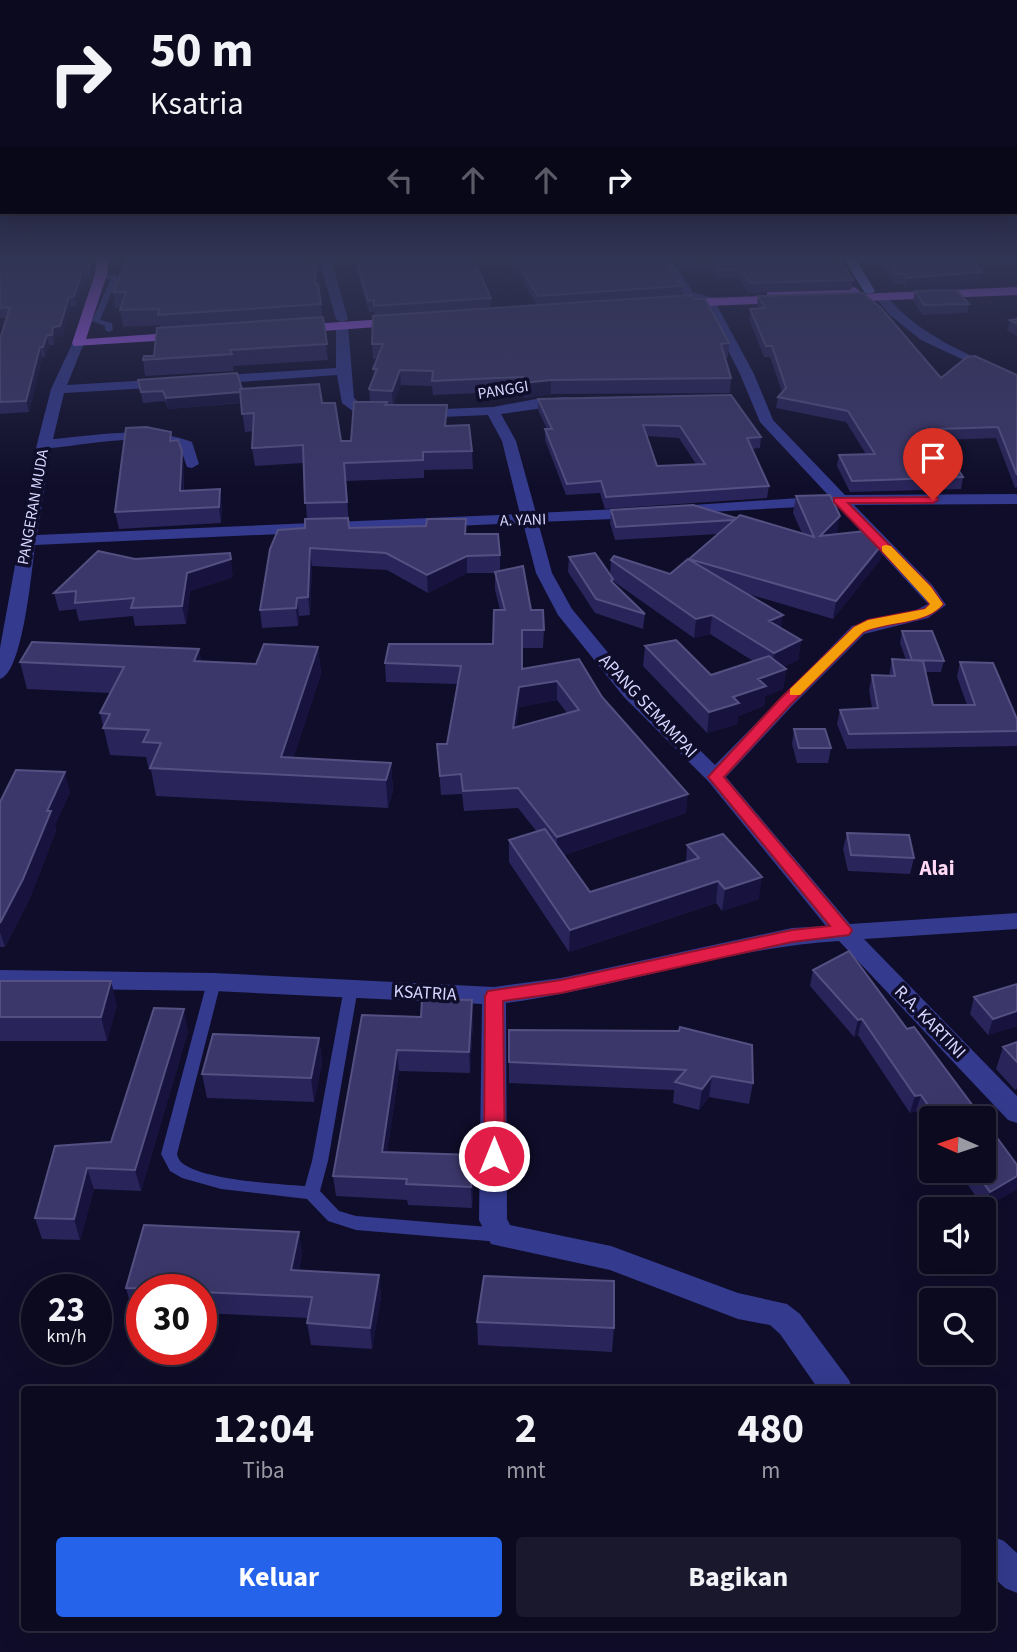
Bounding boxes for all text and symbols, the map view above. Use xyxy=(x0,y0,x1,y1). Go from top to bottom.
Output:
text: 50 m xyxy=(150,16,254,86)
icon: right xyxy=(35,28,126,119)
text: Ksatria xyxy=(150,81,244,127)
icon: left xyxy=(381,161,419,199)
icon: ahead xyxy=(454,161,492,199)
icon: ahead xyxy=(527,161,565,199)
icon: right xyxy=(600,161,638,199)
street label: PANGGI xyxy=(476,375,530,405)
pin xyxy=(903,428,963,500)
icon: arrive xyxy=(914,439,952,477)
street label: PANGERAN MUDA xyxy=(12,447,54,567)
street label: A. YANI xyxy=(499,508,547,532)
street label: APANG SEMAMPAI xyxy=(593,648,703,764)
district label: Alai xyxy=(919,853,954,883)
street label: KSATRIA xyxy=(393,979,457,1007)
street label: R.A. KARTINI xyxy=(889,980,971,1064)
north arrow xyxy=(919,1106,996,1183)
map controls xyxy=(919,1106,996,1365)
position arrow xyxy=(457,1119,531,1193)
button: sound xyxy=(919,1197,996,1274)
speed limit sign: 30 xyxy=(126,1274,217,1365)
text: 23 xyxy=(48,1285,85,1335)
button: search xyxy=(919,1288,996,1365)
text: km/h xyxy=(47,1324,86,1349)
text: 12:04 xyxy=(213,1399,314,1459)
text: 2 xyxy=(515,1399,537,1459)
text: 480 xyxy=(738,1399,804,1459)
text: Tiba xyxy=(243,1454,285,1487)
text: mnt xyxy=(506,1454,546,1487)
text: m xyxy=(761,1454,780,1487)
button: Keluar xyxy=(56,1537,502,1617)
button: Bagikan xyxy=(516,1537,961,1617)

